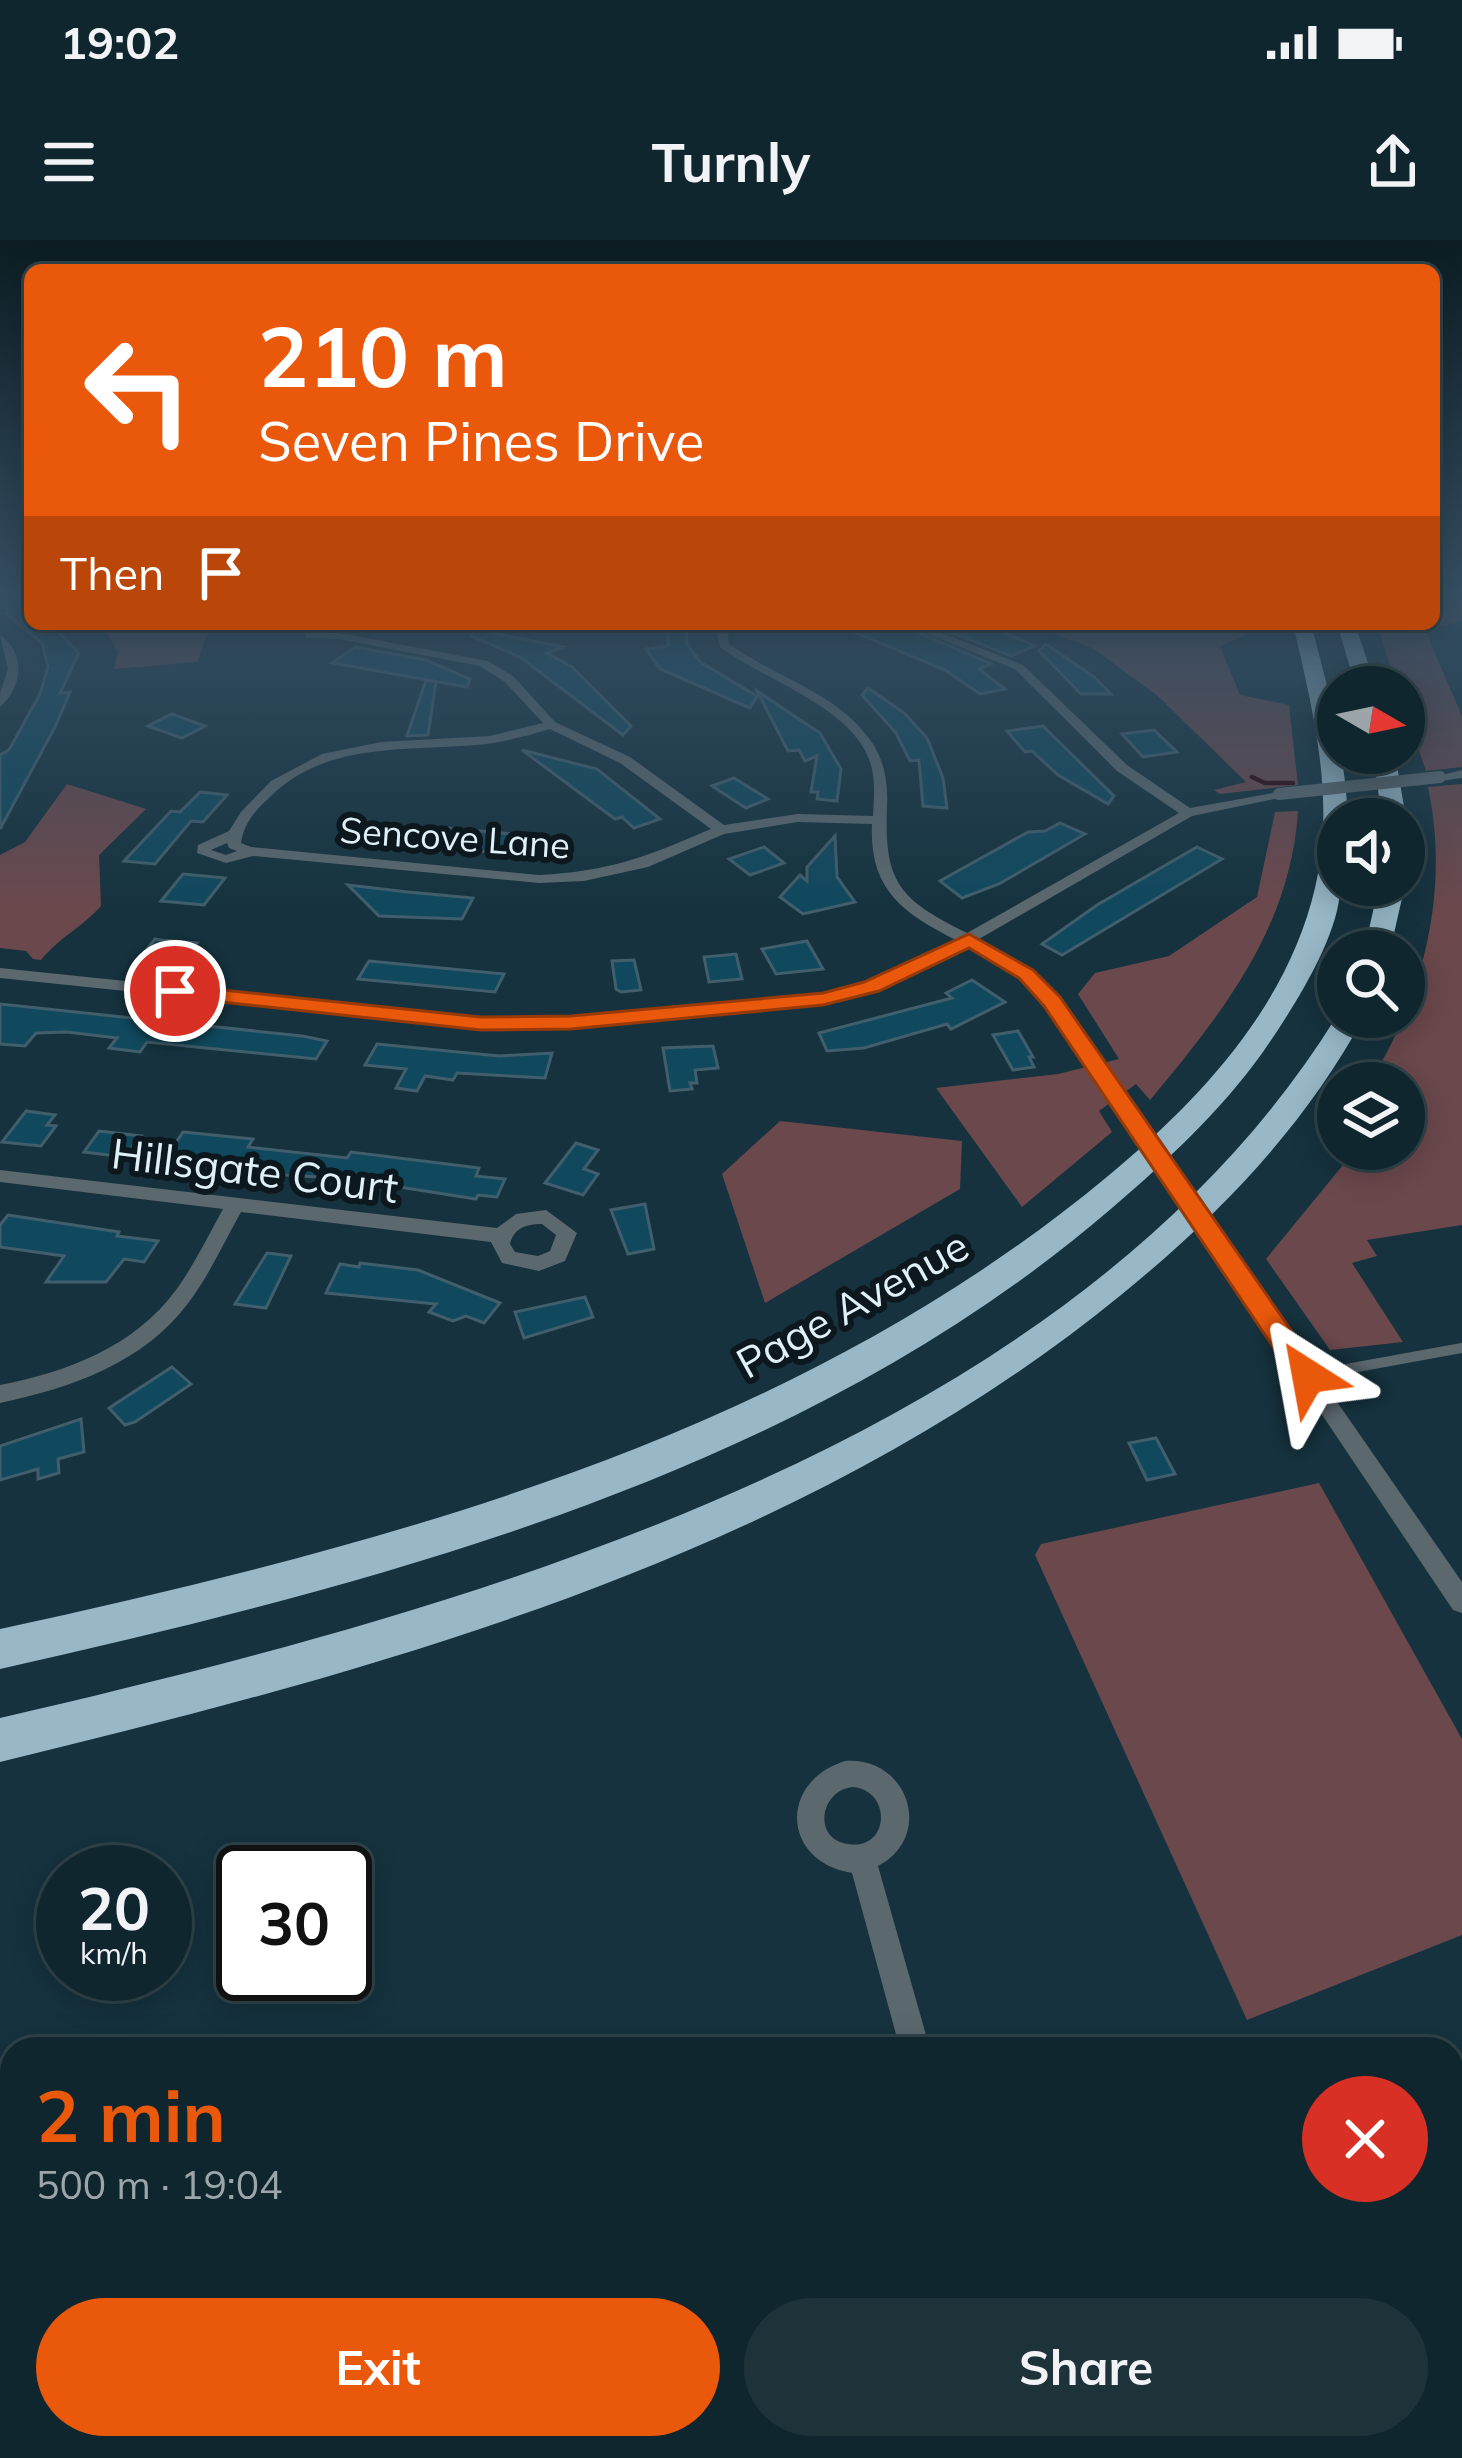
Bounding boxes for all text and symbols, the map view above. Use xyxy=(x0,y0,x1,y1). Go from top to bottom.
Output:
text: 19:02 xyxy=(60,14,179,70)
text: Turnly xyxy=(652,128,810,196)
icon: menu xyxy=(36,129,102,195)
icon: share xyxy=(1360,129,1426,195)
text: 210 m xyxy=(258,303,508,408)
icon: left xyxy=(60,312,216,468)
text: Seven Pines Drive xyxy=(258,407,704,475)
icon: arrive xyxy=(188,540,254,606)
text: Then xyxy=(60,545,164,601)
north arrow xyxy=(1317,666,1425,774)
map controls xyxy=(1317,666,1425,1170)
button: sound xyxy=(1317,798,1425,906)
street label: Sencove Lane xyxy=(338,807,572,867)
button: search xyxy=(1317,930,1425,1038)
pin xyxy=(124,940,226,1042)
icon: arrive xyxy=(142,958,208,1024)
button: layers xyxy=(1317,1062,1425,1170)
street label: Hillsgate Court xyxy=(109,1126,401,1214)
street label: Page Avenue xyxy=(727,1219,977,1389)
position arrow xyxy=(1245,1313,1371,1439)
speed limit sign: 30 xyxy=(216,1845,372,2001)
text: 20 xyxy=(78,1870,150,1945)
text: km/h xyxy=(80,1934,148,1972)
text: 2 min xyxy=(36,2070,226,2160)
button: close xyxy=(1302,2076,1428,2202)
text: 500 m · 19:04 xyxy=(36,2160,282,2209)
button: Exit xyxy=(36,2298,720,2436)
button: Share xyxy=(744,2298,1428,2436)

